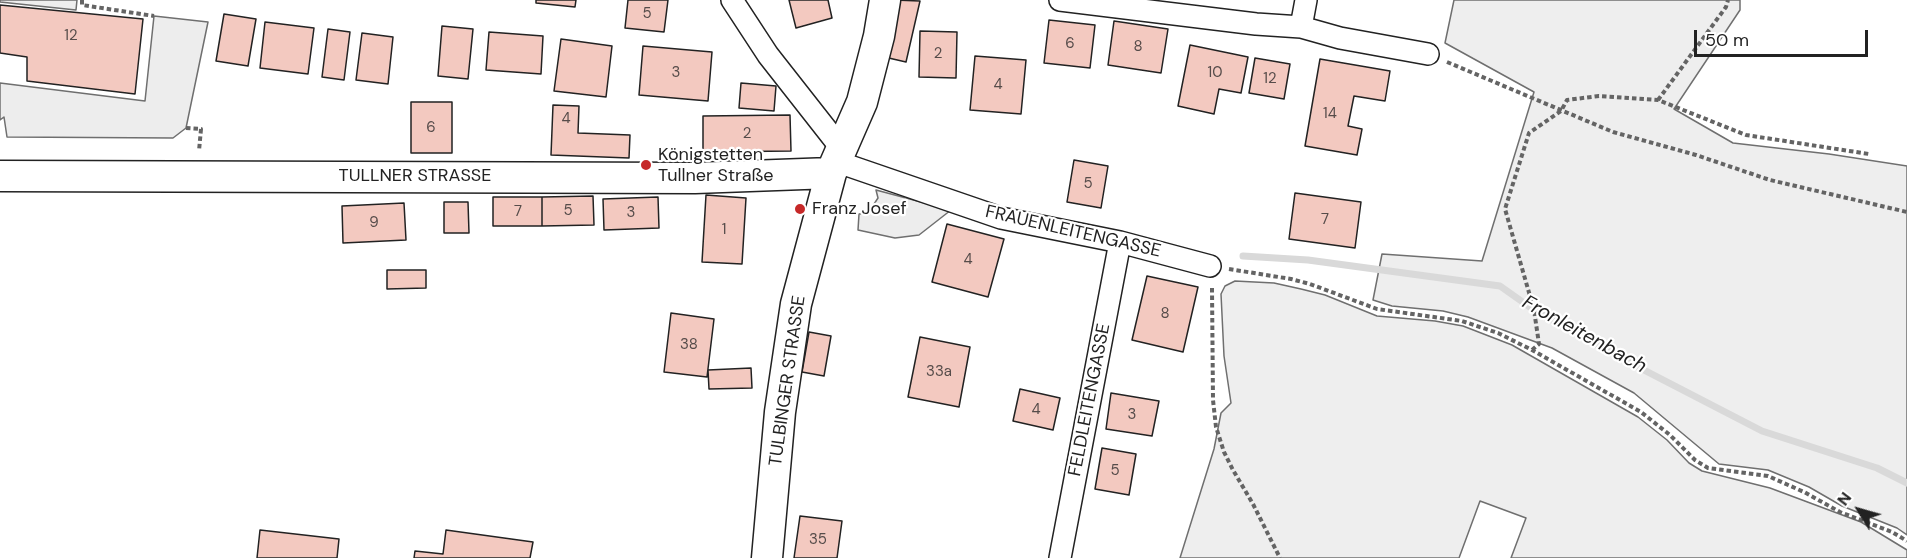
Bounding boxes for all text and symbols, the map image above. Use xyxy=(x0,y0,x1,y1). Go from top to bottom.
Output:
house number: 5 xyxy=(642,5,652,23)
scale bar xyxy=(1697,18,1871,56)
house number: 12 xyxy=(64,27,78,45)
text: 50 m xyxy=(1705,28,1749,52)
house number: 6 xyxy=(1065,35,1075,53)
house number: 8 xyxy=(1133,38,1143,56)
house number: 2 xyxy=(934,45,942,63)
house number: 3 xyxy=(672,64,680,82)
house number: 10 xyxy=(1208,64,1222,82)
house number: 12 xyxy=(1263,70,1277,88)
house number: 4 xyxy=(993,76,1003,94)
house number: 14 xyxy=(1323,105,1337,123)
house number: 4 xyxy=(561,110,571,128)
house number: 6 xyxy=(426,119,436,137)
house number: 2 xyxy=(743,125,751,143)
place label: Königstetten Tullner Straße xyxy=(658,144,773,186)
marker: Königstetten Tullner Straße xyxy=(639,158,653,172)
street label: TULLNER STRASSE xyxy=(339,165,491,187)
house number: 5 xyxy=(1083,175,1093,193)
place label: Franz Josef xyxy=(812,198,907,220)
street label: FRAUENLEITENGASSE xyxy=(983,201,1163,263)
house number: 5 xyxy=(563,202,573,220)
marker: Franz Josef xyxy=(793,202,807,216)
house number: 7 xyxy=(514,203,522,221)
house number: 3 xyxy=(627,204,635,222)
house number: 7 xyxy=(1321,211,1329,229)
house number: 9 xyxy=(369,214,379,232)
house number: 1 xyxy=(722,221,726,239)
house number: 4 xyxy=(963,251,973,269)
water label: Fronleitenbach xyxy=(1518,291,1650,379)
street label: TULBINGER STRASSE xyxy=(765,294,811,468)
house number: 8 xyxy=(1160,305,1170,323)
street label: FELDLEITENGASSE xyxy=(1065,322,1115,478)
house number: 38 xyxy=(680,336,698,354)
house number: 33a xyxy=(926,363,952,381)
house number: 4 xyxy=(1031,401,1041,419)
house number: 3 xyxy=(1128,406,1136,424)
house number: 5 xyxy=(1110,462,1120,480)
north arrow xyxy=(1829,480,1889,540)
text: N xyxy=(1832,488,1856,510)
house number: 35 xyxy=(809,531,827,549)

